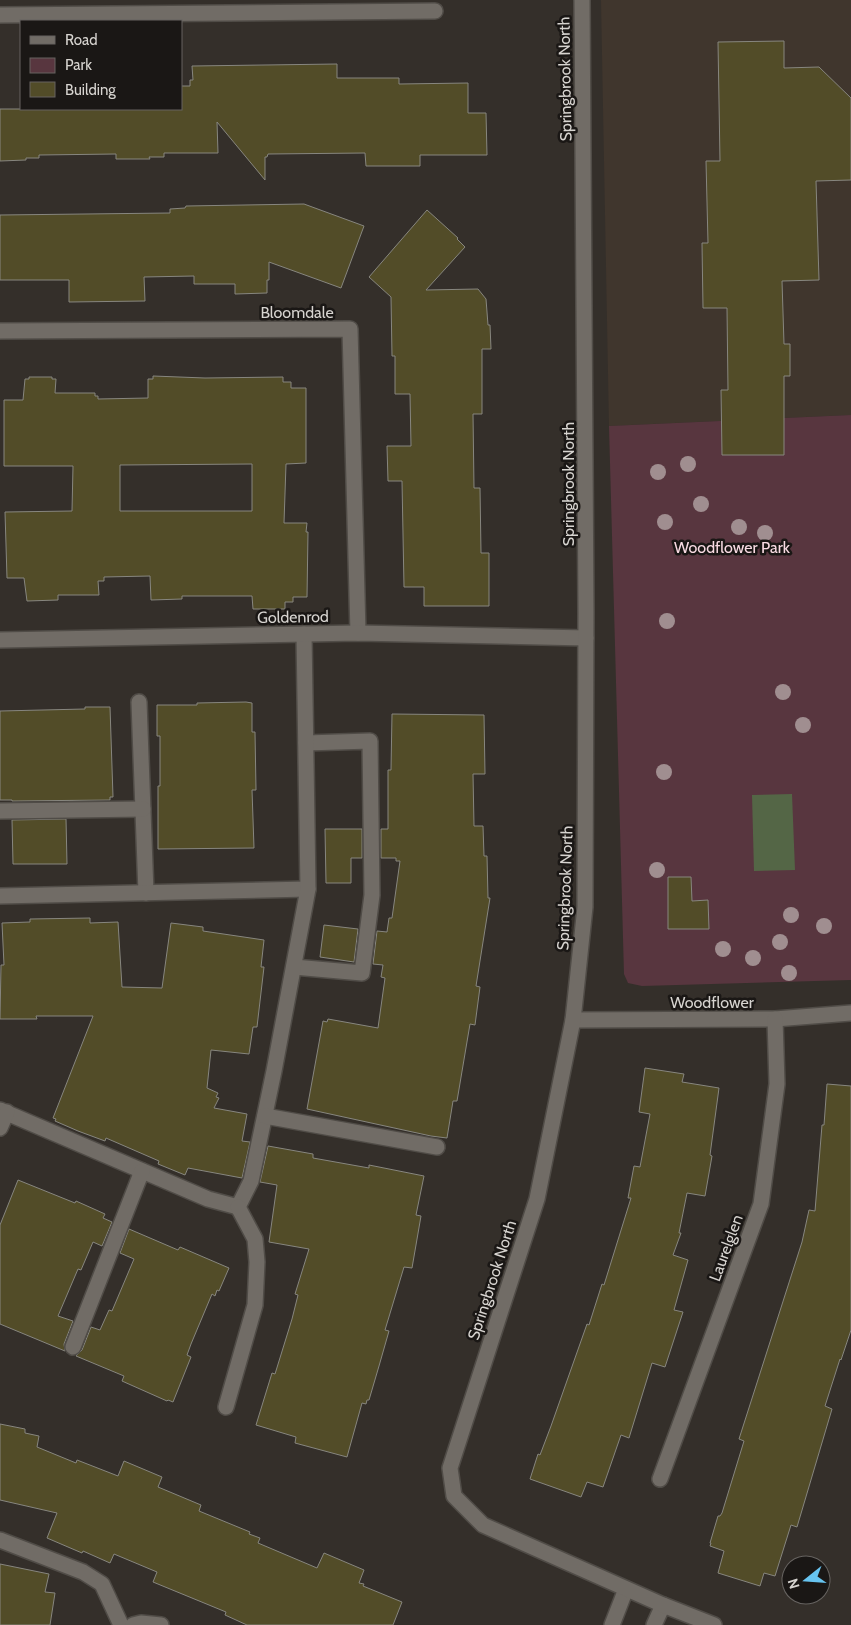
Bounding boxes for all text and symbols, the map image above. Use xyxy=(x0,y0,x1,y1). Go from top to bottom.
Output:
street label: Springbrook North xyxy=(554,17,576,141)
legend xyxy=(20,20,182,110)
text: Road xyxy=(65,31,98,49)
text: Park xyxy=(65,56,92,74)
text: Building xyxy=(65,81,116,99)
street label: Bloomdale xyxy=(260,303,334,322)
street label: Springbrook North xyxy=(559,422,578,546)
park label: Woodflower Park xyxy=(674,538,791,557)
street label: Goldenrod xyxy=(257,607,329,627)
street label: Springbrook North xyxy=(553,825,577,951)
street label: Woodflower xyxy=(670,993,755,1012)
street label: Laurelglen xyxy=(705,1212,747,1284)
street label: Springbrook North xyxy=(464,1218,520,1342)
north arrow xyxy=(781,1555,831,1605)
text: N xyxy=(784,1576,804,1591)

